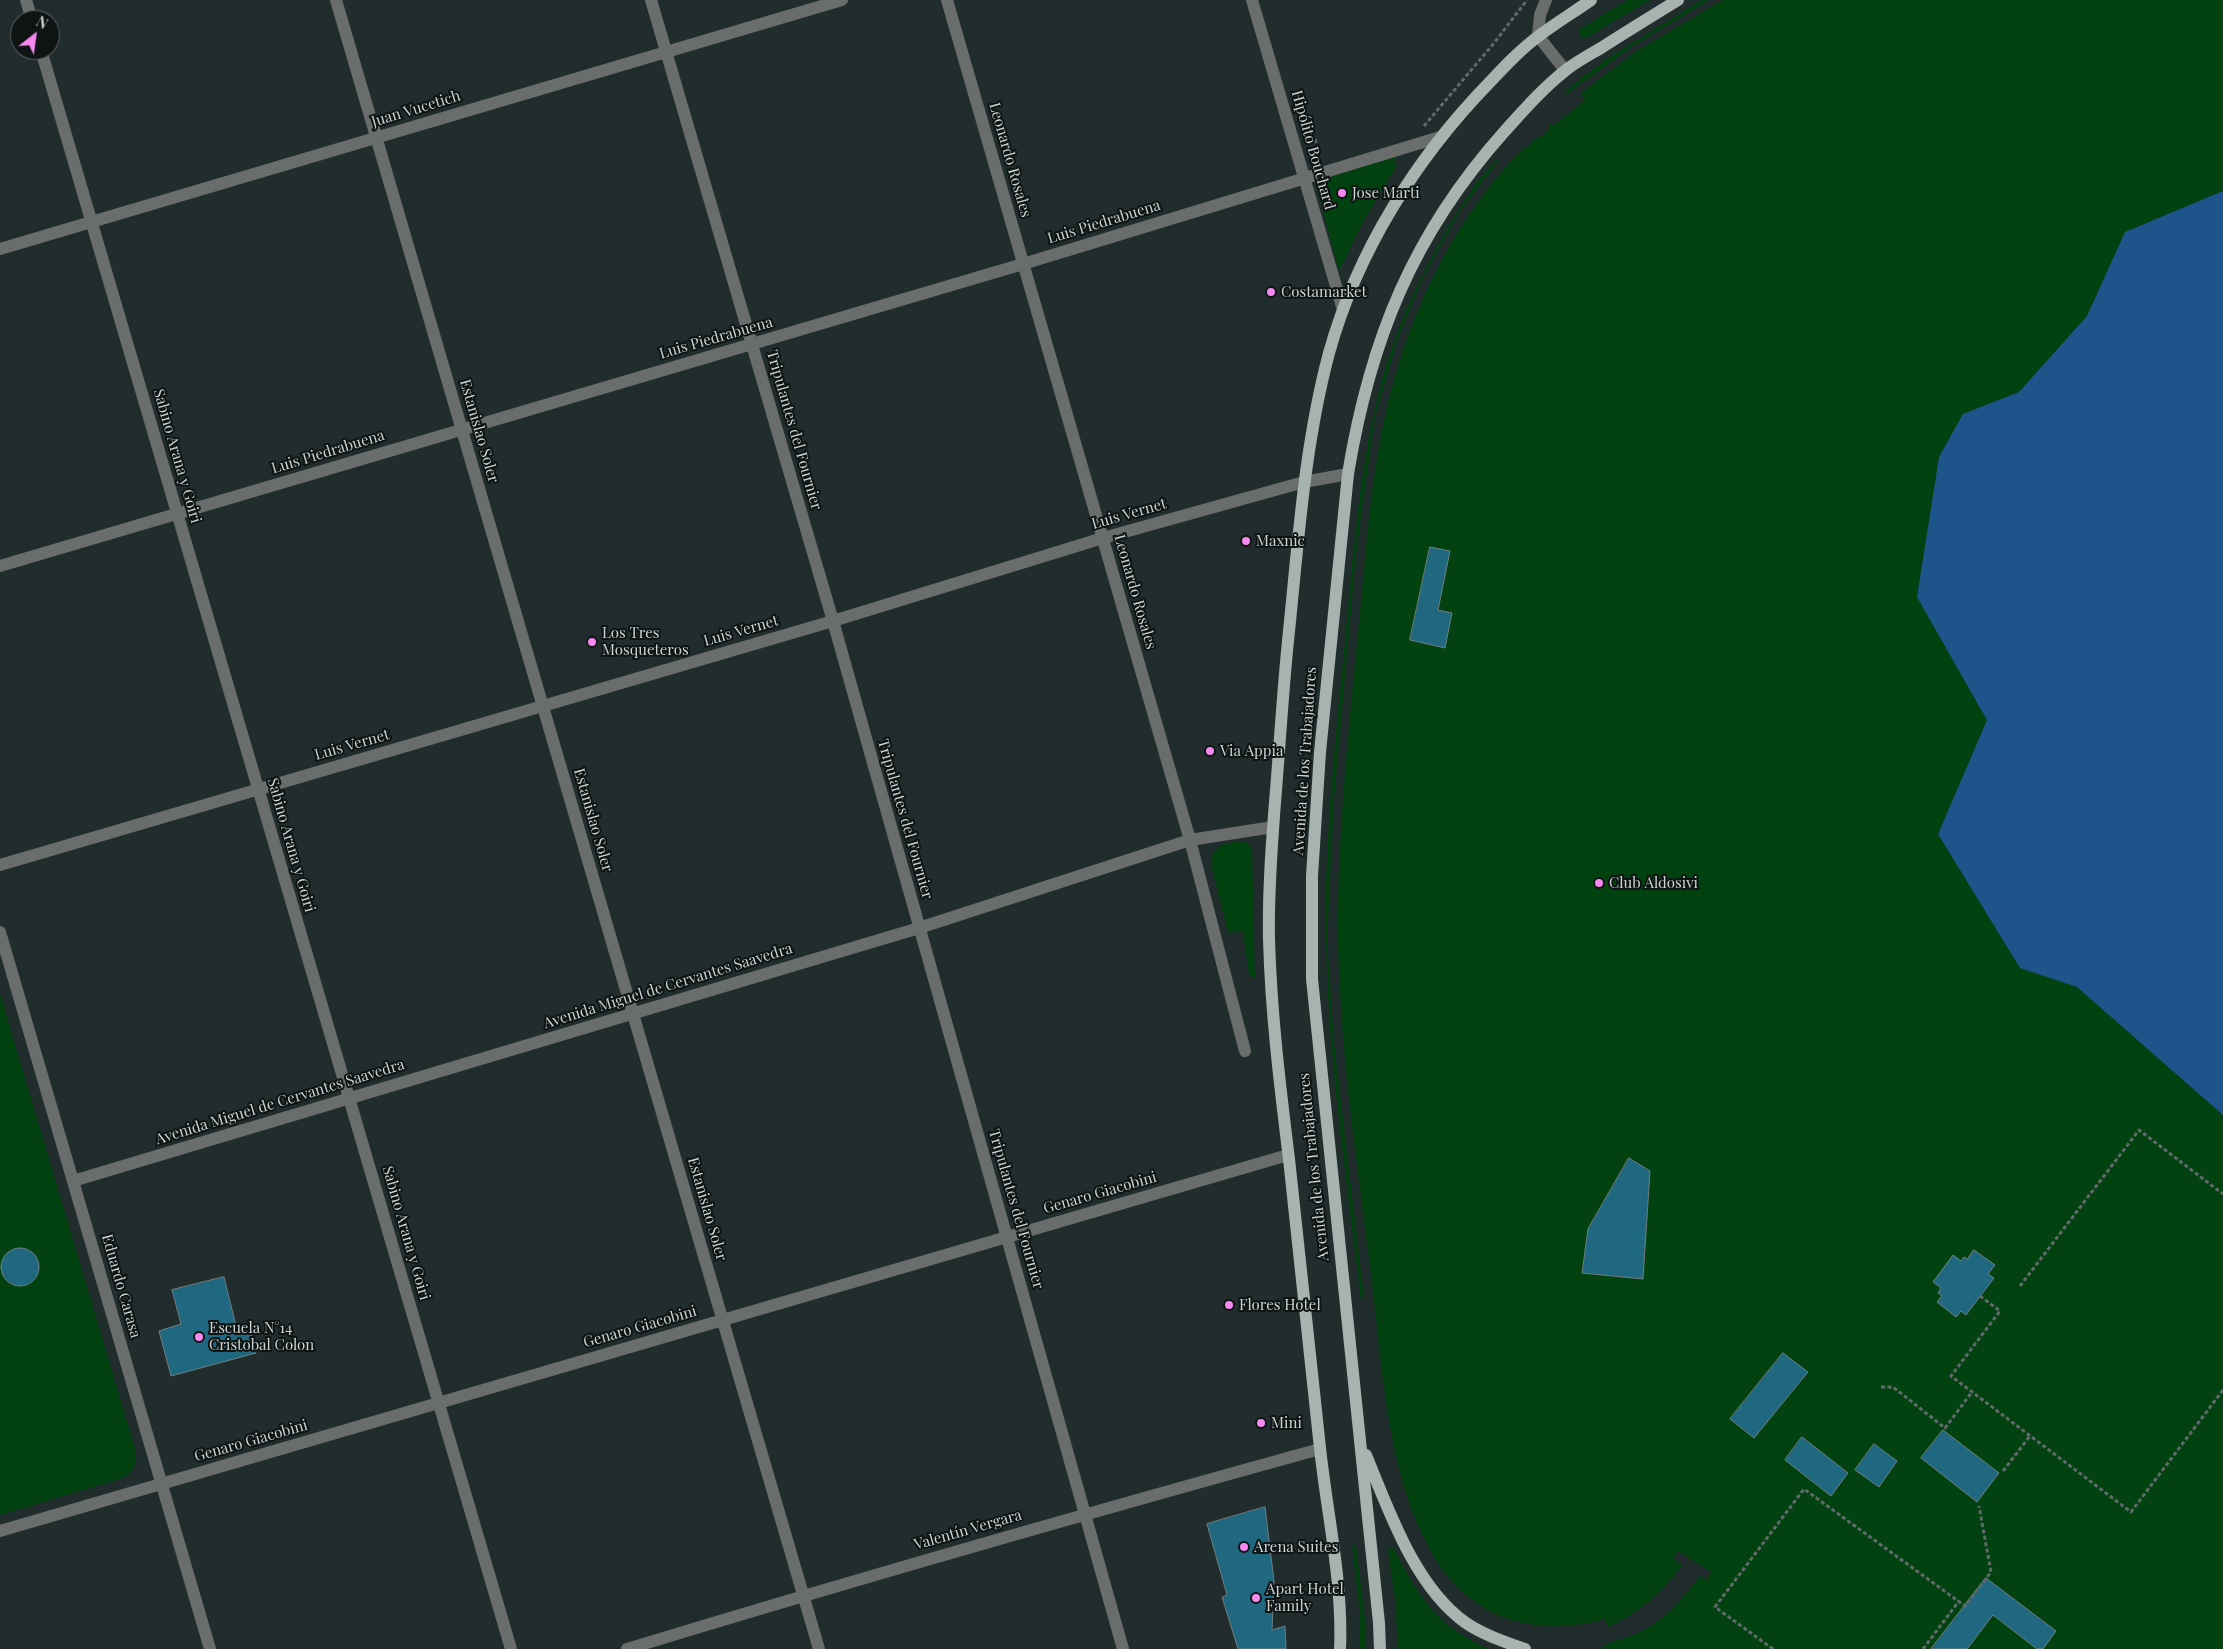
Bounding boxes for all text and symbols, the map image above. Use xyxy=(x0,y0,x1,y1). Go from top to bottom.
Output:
north arrow xyxy=(10,10,60,60)
text: N xyxy=(33,12,51,33)
street label: Juan Vucetich xyxy=(369,87,463,131)
street label: Hipólito Bouchard xyxy=(1287,88,1339,212)
street label: Leonardo Rosales xyxy=(985,100,1035,220)
place label: Jose Marti xyxy=(1352,184,1420,202)
marker: Jose Marti xyxy=(1336,187,1348,199)
street label: Luis Piedrabuena xyxy=(1045,196,1163,248)
place label: Costamarket xyxy=(1281,283,1367,301)
marker: Costamarket xyxy=(1265,286,1277,298)
street label: Luis Piedrabuena xyxy=(657,313,775,363)
street label: Tripulantes del Fournier xyxy=(763,348,825,512)
street label: Estanislao Soler xyxy=(456,377,502,485)
street label: Sabino Arana y Goiri xyxy=(149,387,205,525)
street label: Luis Piedrabuena xyxy=(269,426,387,478)
street label: Luis Vernet xyxy=(1089,495,1169,533)
street label: Leonardo Rosales xyxy=(1110,532,1160,652)
place label: Maxnic xyxy=(1256,532,1305,550)
marker: Maxnic xyxy=(1240,535,1252,547)
street label: Luis Vernet xyxy=(701,612,781,650)
place label: Los Tres Mosqueteros xyxy=(602,624,689,659)
marker: Los Tres Mosqueteros xyxy=(586,636,598,648)
street label: Avenida de los Trabajadores xyxy=(1289,666,1321,856)
street label: Luis Vernet xyxy=(312,726,392,764)
street label: Tripulantes del Fournier xyxy=(874,737,936,901)
place label: Via Appia xyxy=(1220,742,1283,760)
marker: Via Appia xyxy=(1204,745,1216,757)
street label: Estanislao Soler xyxy=(570,766,616,874)
street label: Sabino Arana y Goiri xyxy=(263,776,319,914)
place label: Club Aldosivi xyxy=(1609,874,1698,892)
marker: Club Aldosivi xyxy=(1593,877,1605,889)
street label: Avenida Miguel de Cervantes Saavedra xyxy=(541,939,795,1033)
street label: Avenida Miguel de Cervantes Saavedra xyxy=(153,1055,407,1149)
street label: Avenida de los Trabajadores xyxy=(1295,1072,1333,1262)
street label: Tripulantes del Fournier xyxy=(985,1127,1047,1291)
street label: Estanislao Soler xyxy=(684,1155,730,1263)
street label: Sabino Arana y Goiri xyxy=(378,1164,434,1302)
street label: Genaro Giacobini xyxy=(1041,1168,1159,1218)
street label: Eduardo Carasa xyxy=(98,1232,144,1340)
place label: Flores Hotel xyxy=(1239,1296,1321,1314)
marker: Flores Hotel xyxy=(1223,1299,1235,1311)
street label: Genaro Giacobini xyxy=(581,1302,699,1352)
place label: Escuela N°14 Cristobal Colon xyxy=(209,1319,314,1354)
marker: Escuela N°14 Cristobal Colon xyxy=(193,1331,205,1343)
place label: Mini xyxy=(1271,1414,1302,1432)
street label: Genaro Giacobini xyxy=(192,1416,310,1466)
marker: Mini xyxy=(1255,1417,1267,1429)
street label: Valentín Vergara xyxy=(912,1506,1024,1554)
place label: Arena Suites xyxy=(1254,1538,1338,1556)
marker: Arena Suites xyxy=(1238,1541,1250,1553)
place label: Apart Hotel Family xyxy=(1266,1580,1344,1615)
marker: Apart Hotel Family xyxy=(1250,1592,1262,1604)

